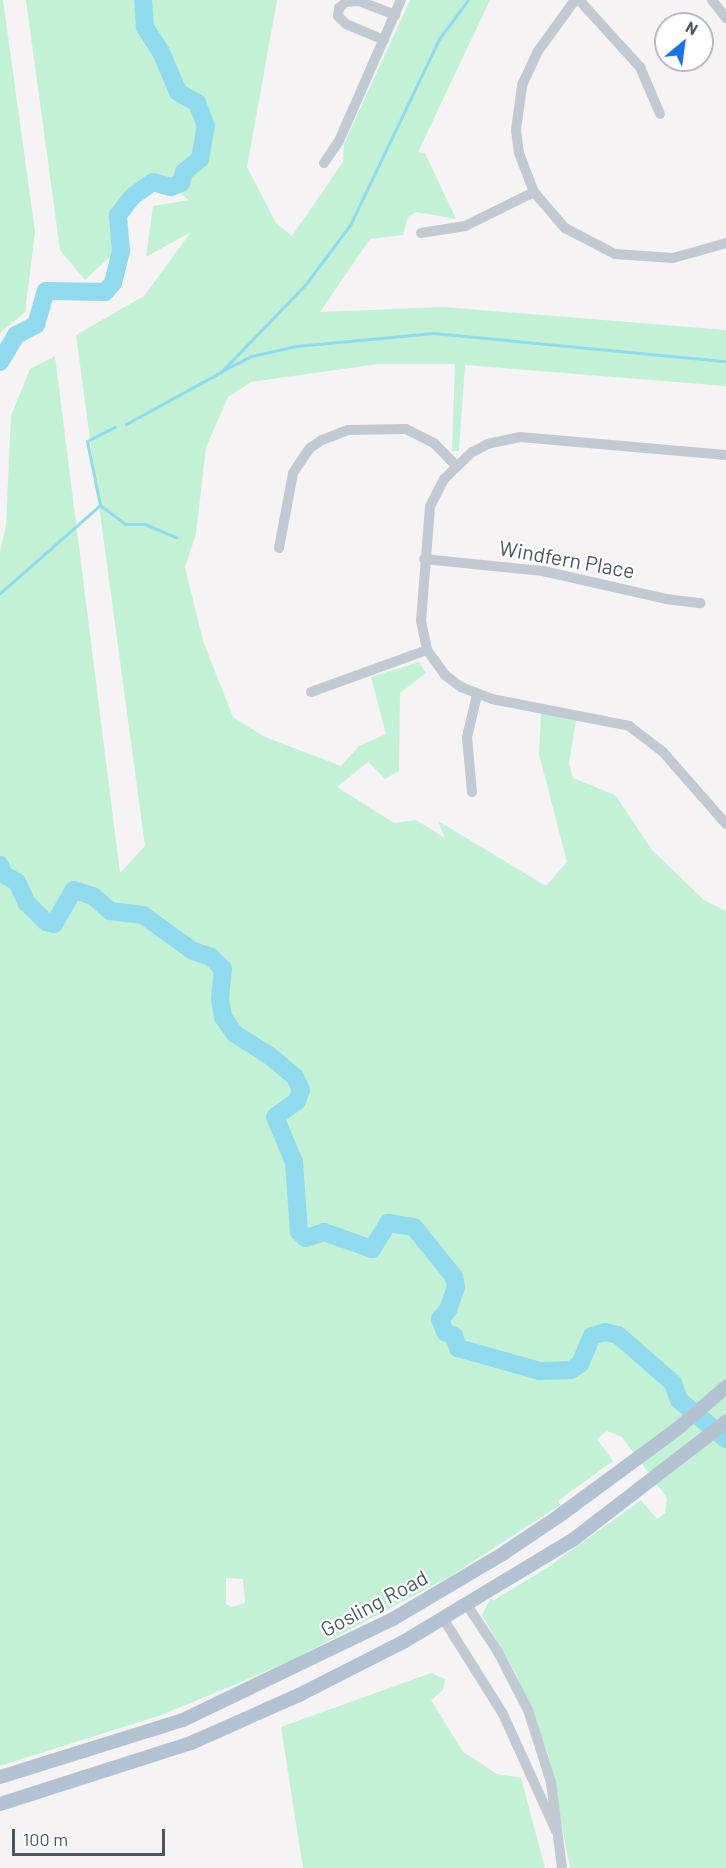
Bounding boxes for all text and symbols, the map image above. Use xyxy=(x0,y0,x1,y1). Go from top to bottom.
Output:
north arrow xyxy=(654,12,714,72)
text: N xyxy=(683,17,701,38)
street label: Windfern Place xyxy=(497,535,637,583)
street label: Gosling Road xyxy=(316,1564,432,1642)
scale bar xyxy=(15,1817,168,1855)
text: 100 m xyxy=(23,1828,68,1850)

